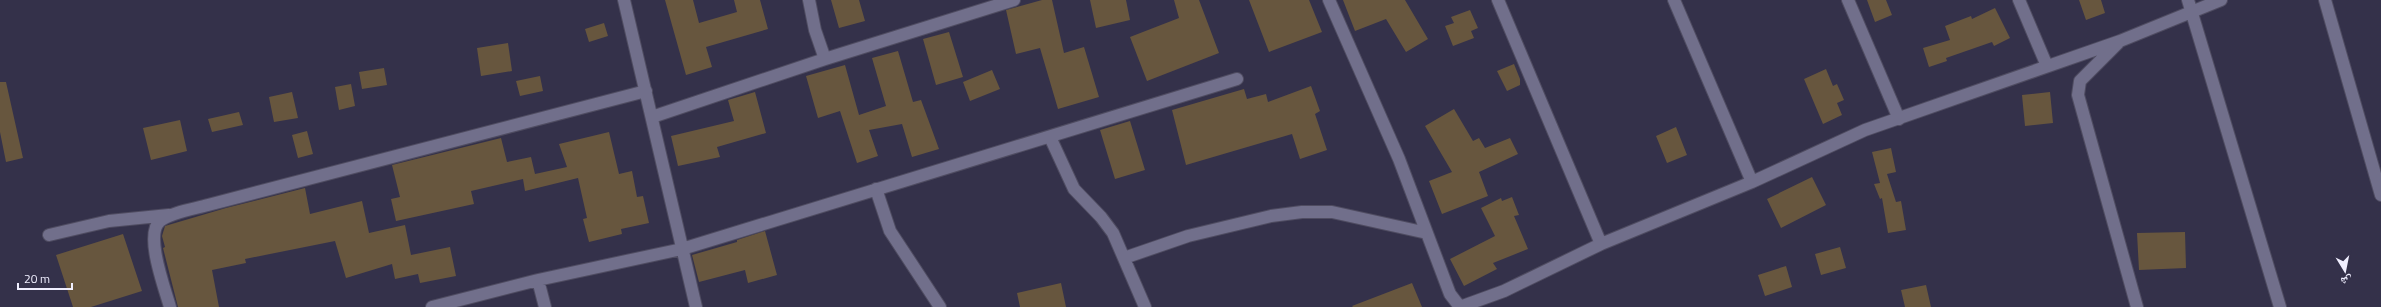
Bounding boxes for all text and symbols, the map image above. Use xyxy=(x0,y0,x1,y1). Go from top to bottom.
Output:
north arrow xyxy=(2325,251,2365,291)
scale bar xyxy=(18,265,72,291)
text: 20 m xyxy=(24,269,50,288)
text: ش xyxy=(2339,272,2354,290)

